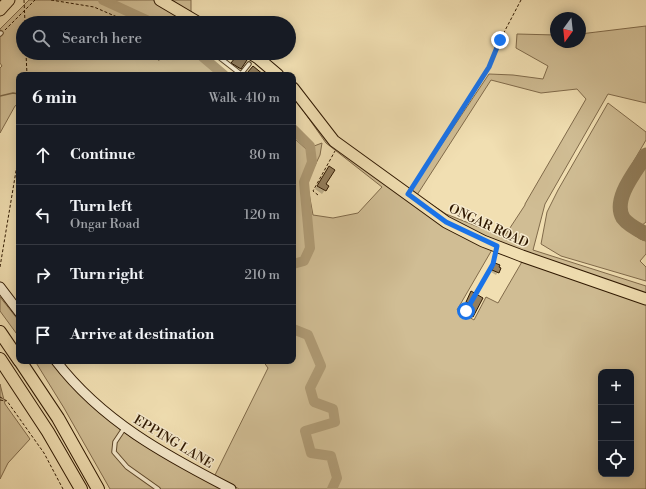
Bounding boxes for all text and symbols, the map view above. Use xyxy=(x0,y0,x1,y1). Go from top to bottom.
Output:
north arrow xyxy=(550,12,586,48)
search box xyxy=(16,16,296,60)
icon: search xyxy=(30,27,52,49)
text: Search here xyxy=(62,29,142,48)
route end xyxy=(491,31,509,49)
text: 6 min xyxy=(32,87,77,109)
text: Walk · 410 m xyxy=(209,90,280,106)
icon: ahead xyxy=(32,144,54,166)
text: Continue xyxy=(70,145,135,164)
text: 80 m xyxy=(249,147,280,163)
text: Turn left xyxy=(70,197,132,216)
street label: ONGAR ROAD xyxy=(446,200,531,251)
icon: left xyxy=(32,204,54,226)
text: 120 m xyxy=(244,207,280,223)
text: Ongar Road xyxy=(70,216,140,232)
icon: right xyxy=(32,264,54,286)
text: Turn right xyxy=(70,265,144,284)
text: 210 m xyxy=(245,267,280,283)
route start xyxy=(457,302,475,320)
icon: arrive xyxy=(32,324,54,346)
text: Arrive at destination xyxy=(70,325,214,344)
map controls xyxy=(598,369,634,477)
button: + xyxy=(598,369,634,405)
button: − xyxy=(598,405,634,441)
street label: EPPING LANE xyxy=(131,412,216,472)
button: locate xyxy=(598,441,634,477)

